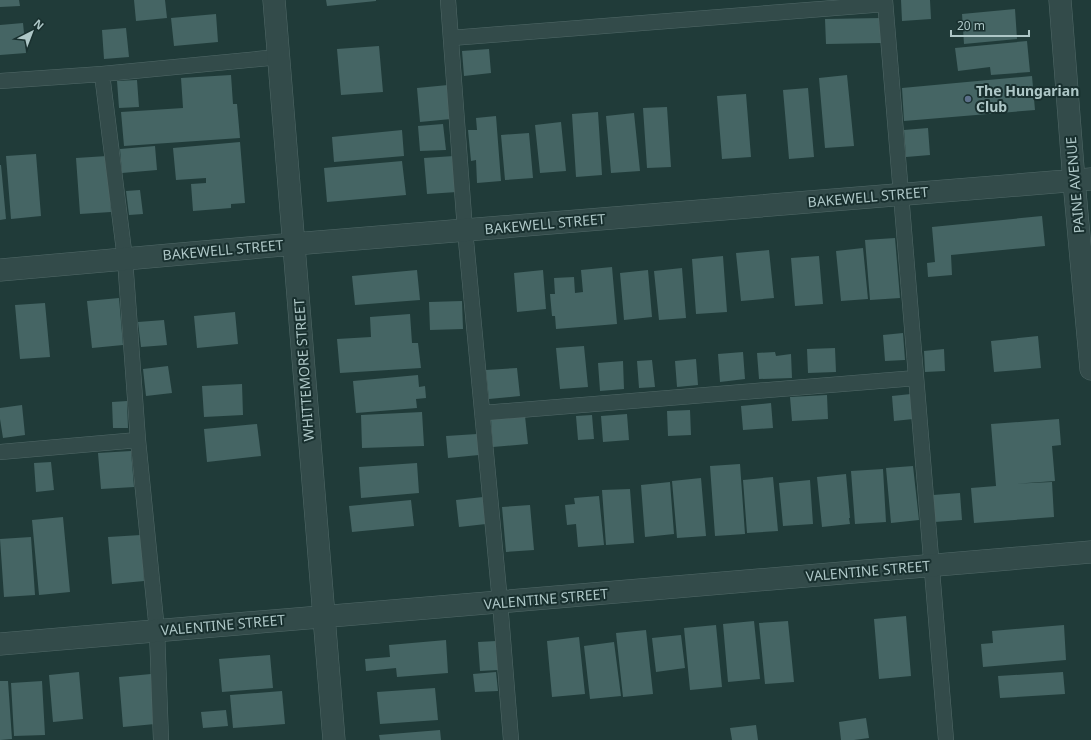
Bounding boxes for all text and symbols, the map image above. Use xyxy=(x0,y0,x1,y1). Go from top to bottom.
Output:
north arrow xyxy=(12,12,52,52)
scale bar xyxy=(951,12,1029,38)
text: N xyxy=(31,16,47,33)
text: 20 m xyxy=(957,17,985,34)
place label: The Hungarian Club xyxy=(976,81,1079,116)
marker: The Hungarian Club xyxy=(963,94,973,104)
street label: PAINE AVENUE xyxy=(1061,136,1088,234)
street label: BAKEWELL STREET xyxy=(807,182,929,211)
street label: BAKEWELL STREET xyxy=(484,209,606,238)
street label: BAKEWELL STREET xyxy=(162,235,284,264)
street label: WHITTEMORE STREET xyxy=(289,298,318,442)
street label: VALENTINE STREET xyxy=(805,556,931,585)
street label: VALENTINE STREET xyxy=(483,584,609,613)
street label: VALENTINE STREET xyxy=(160,610,286,639)

